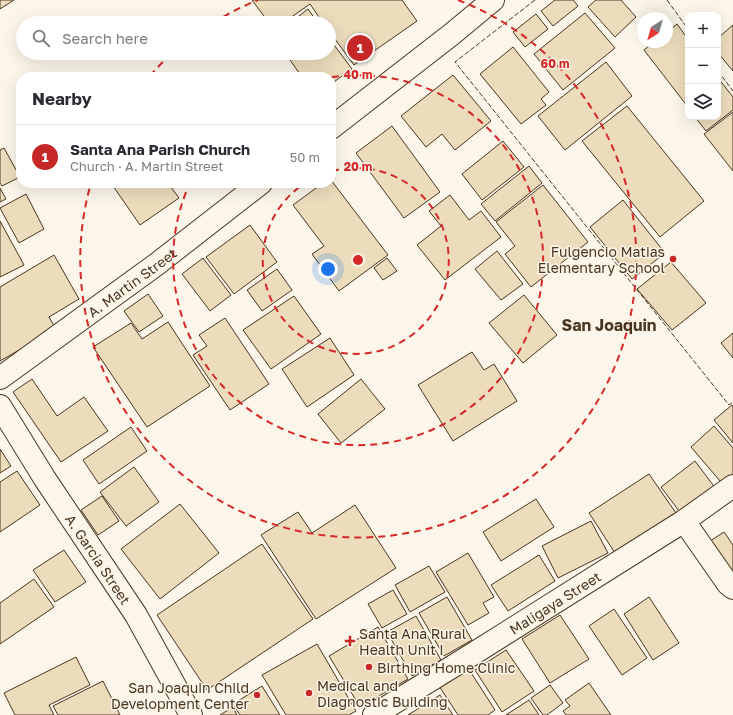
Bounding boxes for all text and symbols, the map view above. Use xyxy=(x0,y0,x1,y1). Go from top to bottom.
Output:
north arrow xyxy=(637,12,673,48)
map controls xyxy=(685,12,721,120)
button: + xyxy=(685,12,721,48)
search box xyxy=(16,16,336,60)
icon: search xyxy=(30,27,52,49)
text: Search here xyxy=(62,29,148,47)
pin: 1 xyxy=(347,33,373,63)
button: − xyxy=(685,48,721,84)
text: 60 m xyxy=(541,56,569,71)
text: 40 m xyxy=(344,67,372,82)
button: layers xyxy=(685,84,721,120)
text: Nearby xyxy=(32,88,92,109)
text: Santa Ana Parish Church xyxy=(70,140,250,158)
text: 1 xyxy=(42,149,48,165)
text: 50 m xyxy=(290,149,320,165)
text: Church · A. Martin Street xyxy=(70,158,223,174)
text: 20 m xyxy=(344,159,372,174)
place label: Fulgencio Matias Elementary School xyxy=(538,243,665,276)
street label: A. Martin Street xyxy=(84,244,180,320)
centre of rings xyxy=(351,253,365,267)
marker: Fulgencio Matias Elementary School xyxy=(668,254,678,264)
your location xyxy=(318,259,338,279)
district label: San Joaquin xyxy=(561,315,657,335)
street label: A. Garcia Street xyxy=(62,511,135,607)
street label: Maligaya Street xyxy=(506,567,604,637)
place label: Santa Ana Rural Health Unit I xyxy=(359,625,466,658)
marker: Santa Ana Rural Health Unit I xyxy=(344,635,356,647)
place label: Birthing Home Clinic xyxy=(377,659,516,676)
marker: Birthing Home Clinic xyxy=(364,662,374,672)
place label: Medical and Diagnostic Building xyxy=(317,677,448,710)
place label: San Joaquin Child Development Center xyxy=(111,679,250,712)
marker: Medical and Diagnostic Building xyxy=(304,688,314,698)
marker: San Joaquin Child Development Center xyxy=(252,690,262,700)

